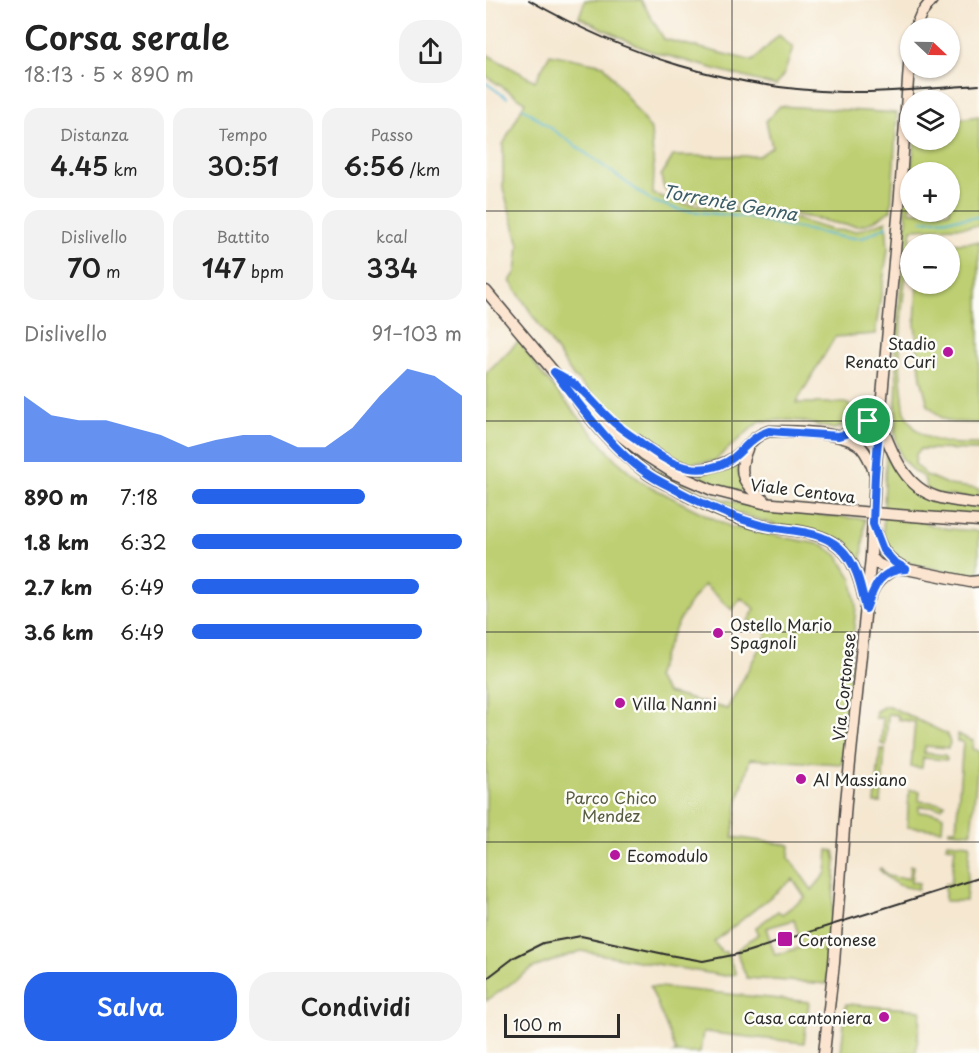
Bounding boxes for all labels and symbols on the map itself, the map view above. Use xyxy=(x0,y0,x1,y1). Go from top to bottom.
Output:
north arrow xyxy=(900,18,960,78)
water label: Torrente Genna xyxy=(660,177,800,227)
place label: Stadio Renato Curi xyxy=(845,331,936,373)
marker: Stadio Renato Curi xyxy=(941,345,955,359)
pin xyxy=(842,395,893,446)
street label: Viale Centova xyxy=(749,472,857,508)
place label: Ostello Mario Spagnoli xyxy=(730,612,832,654)
marker: Ostello Mario Spagnoli xyxy=(711,626,725,640)
street label: Via Cortonese xyxy=(825,631,861,742)
place label: Villa Nanni xyxy=(632,691,717,715)
marker: Villa Nanni xyxy=(613,696,627,710)
place label: Al Massiano xyxy=(813,767,907,791)
marker: Al Massiano xyxy=(794,772,808,786)
park label: Parco Chico Mendez xyxy=(565,785,657,827)
place label: Ecomodulo xyxy=(627,843,708,867)
marker: Ecomodulo xyxy=(608,848,622,862)
place label: Cortonese xyxy=(798,927,877,951)
marker: Cortonese xyxy=(776,930,794,948)
place label: Casa cantoniera xyxy=(743,1005,872,1029)
marker: Casa cantoniera xyxy=(877,1010,891,1024)
scale bar xyxy=(504,1011,620,1038)

